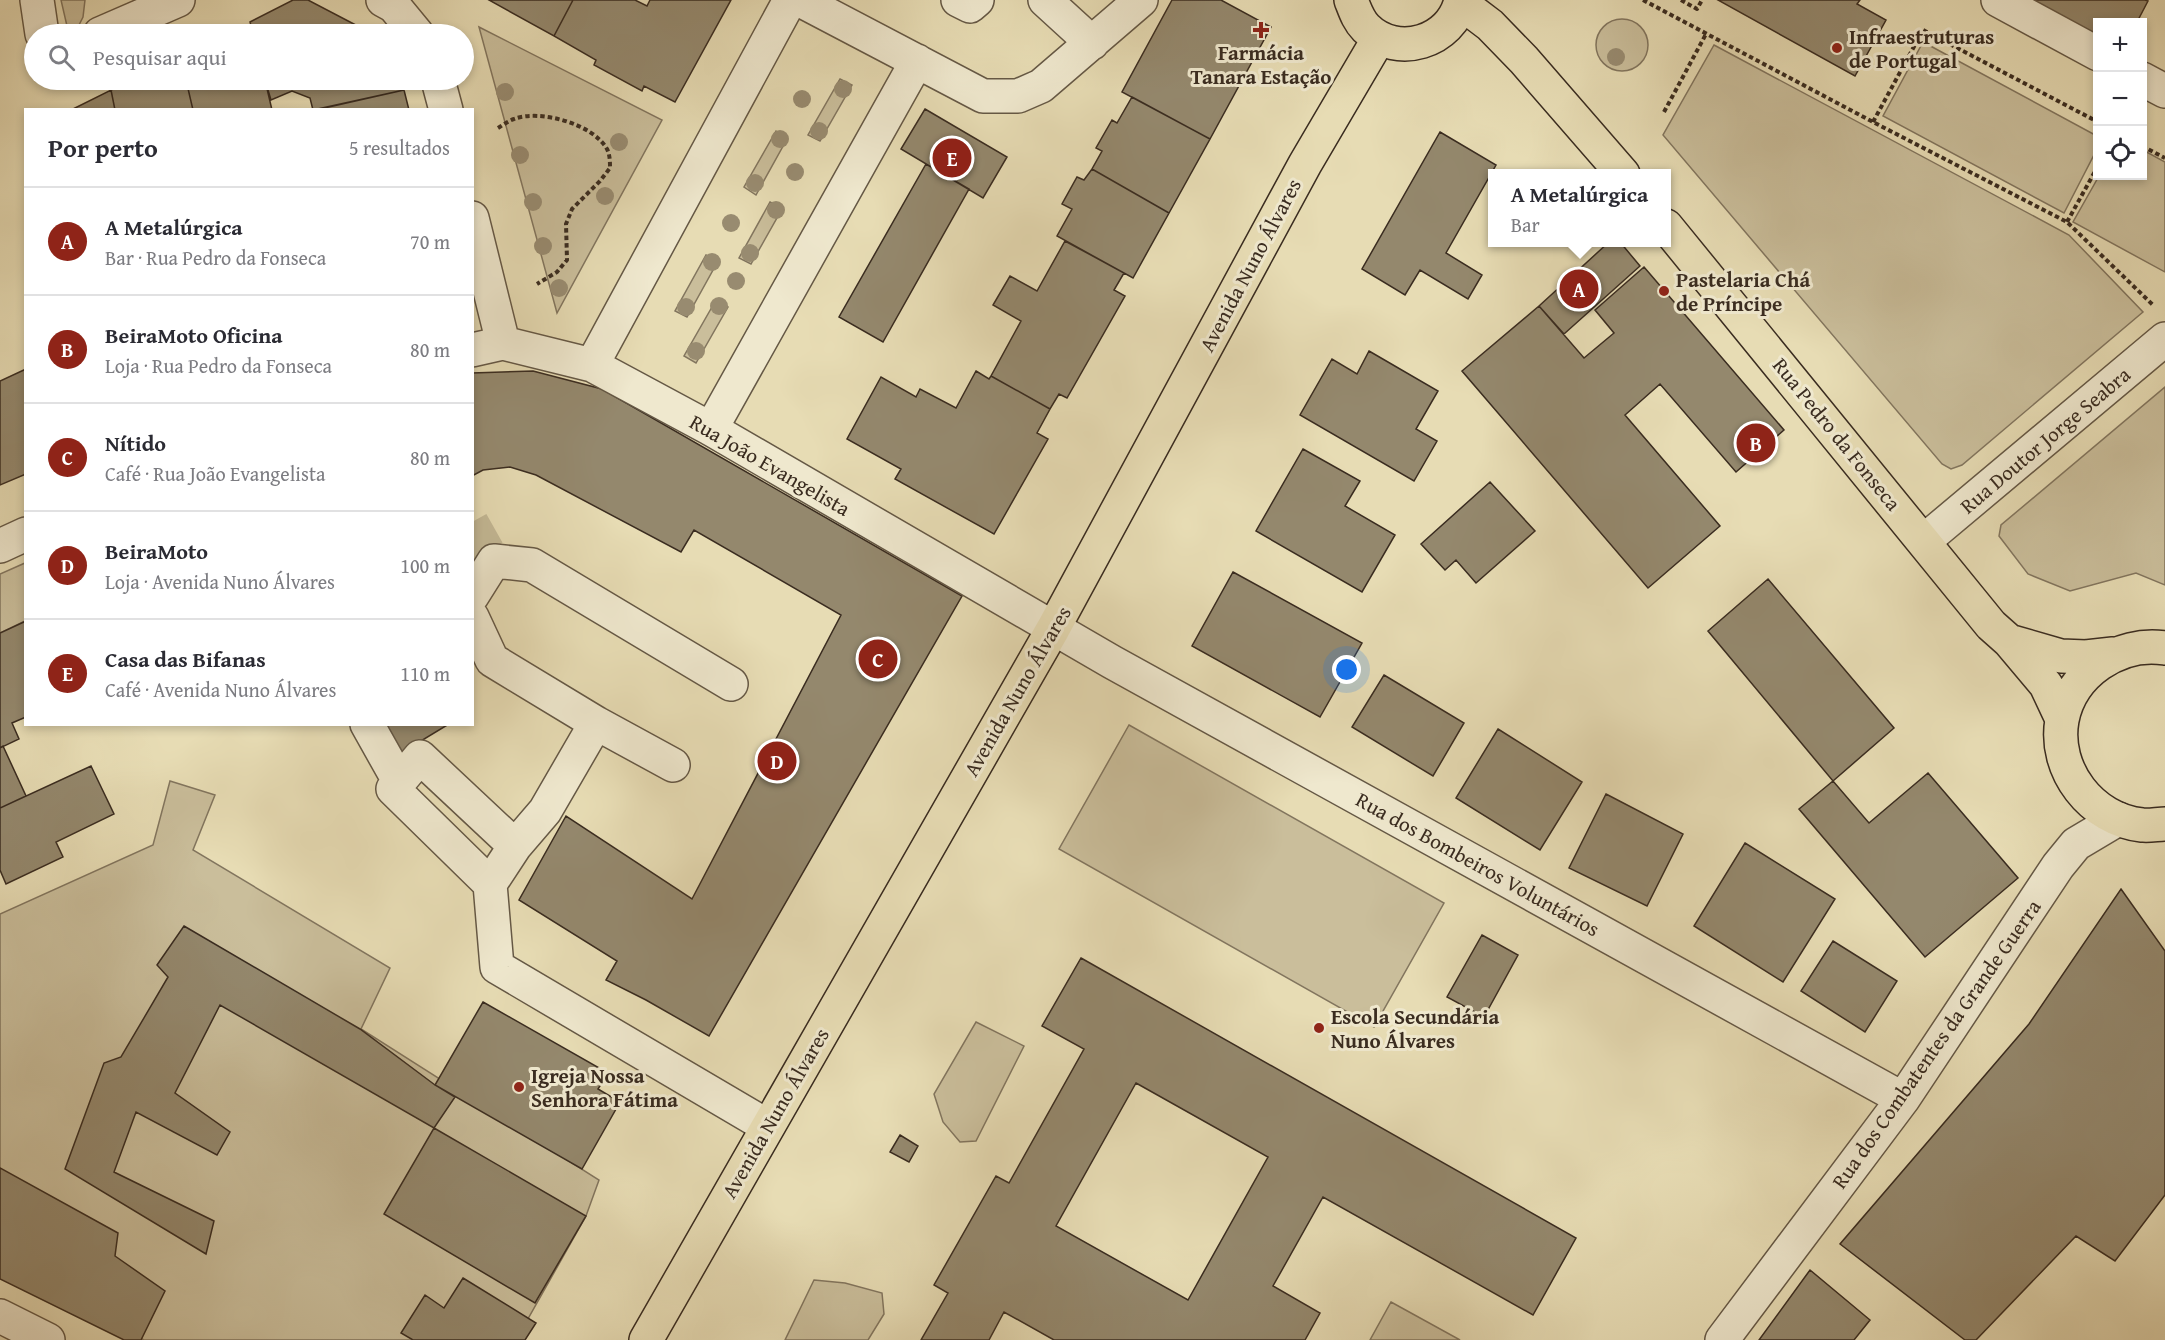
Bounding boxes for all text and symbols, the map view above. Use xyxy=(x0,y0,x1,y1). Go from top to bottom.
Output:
map controls xyxy=(2093,18,2147,180)
button: + xyxy=(2093,18,2147,72)
place label: Infraestruturas de Portugal xyxy=(1849,21,1994,76)
marker: Farmácia Tanara Estação xyxy=(1254,23,1268,37)
search box xyxy=(24,24,474,90)
place label: Farmácia Tanara Estação xyxy=(1191,37,1331,92)
icon: search xyxy=(45,41,78,74)
text: Pesquisar aqui xyxy=(93,41,227,73)
marker: Infraestruturas de Portugal xyxy=(1830,41,1844,55)
button: − xyxy=(2093,72,2147,126)
button: locate xyxy=(2093,126,2147,180)
text: Por perto xyxy=(48,128,158,167)
text: 5 resultados xyxy=(349,133,450,162)
pin: E xyxy=(932,136,972,180)
popup xyxy=(1488,169,1671,247)
street label: Avenida Nuno Álvares xyxy=(1191,173,1309,357)
text: A Metalúrgica xyxy=(1511,178,1648,210)
text: Bar xyxy=(1511,210,1540,239)
text: A Metalúrgica xyxy=(105,211,243,243)
text: A xyxy=(61,227,74,256)
text: 70 m xyxy=(410,227,450,256)
text: Bar · Rua Pedro da Fonseca xyxy=(105,243,326,272)
place label: Pastelaria Chá de Príncipe xyxy=(1676,264,1810,319)
pin: A xyxy=(1560,266,1598,312)
marker: Pastelaria Chá de Príncipe xyxy=(1657,284,1671,298)
text: BeiraMoto Oficina xyxy=(105,319,283,351)
text: B xyxy=(61,335,74,364)
text: 80 m xyxy=(410,335,450,364)
text: Loja · Rua Pedro da Fonseca xyxy=(105,351,332,380)
street label: Rua Pedro da Fonseca xyxy=(1765,351,1909,517)
street label: Rua Doutor Jorge Seabra xyxy=(1953,359,2137,521)
street label: Rua João Evangelista xyxy=(684,406,856,524)
pin: B xyxy=(1736,420,1776,466)
text: Nítido xyxy=(105,427,166,459)
text: C xyxy=(62,443,73,472)
text: 80 m xyxy=(410,443,450,472)
text: Café · Rua João Evangelista xyxy=(105,459,325,488)
text: BeiraMoto xyxy=(105,535,208,567)
text: D xyxy=(61,551,74,580)
text: 100 m xyxy=(400,551,450,580)
text: Loja · Avenida Nuno Álvares xyxy=(105,567,335,596)
street label: Avenida Nuno Álvares xyxy=(955,600,1079,782)
pin: C xyxy=(858,636,898,682)
text: Casa das Bifanas xyxy=(105,643,266,675)
your location xyxy=(1332,655,1361,684)
text: E xyxy=(62,659,73,688)
text: 110 m xyxy=(400,659,450,688)
text: Café · Avenida Nuno Álvares xyxy=(105,675,336,704)
pin: D xyxy=(758,738,796,783)
street label: Rua dos Bombeiros Voluntários xyxy=(1350,784,1606,944)
street label: Rua dos Combatentes da Grande Guerra xyxy=(1824,893,2048,1195)
place label: Escola Secundária Nuno Álvares xyxy=(1331,1001,1499,1056)
marker: Escola Secundária Nuno Álvares xyxy=(1312,1021,1326,1035)
street label: Avenida Nuno Álvares xyxy=(713,1022,837,1204)
place label: Igreja Nossa Senhora Fátima xyxy=(531,1060,678,1115)
marker: Igreja Nossa Senhora Fátima xyxy=(512,1080,526,1094)

